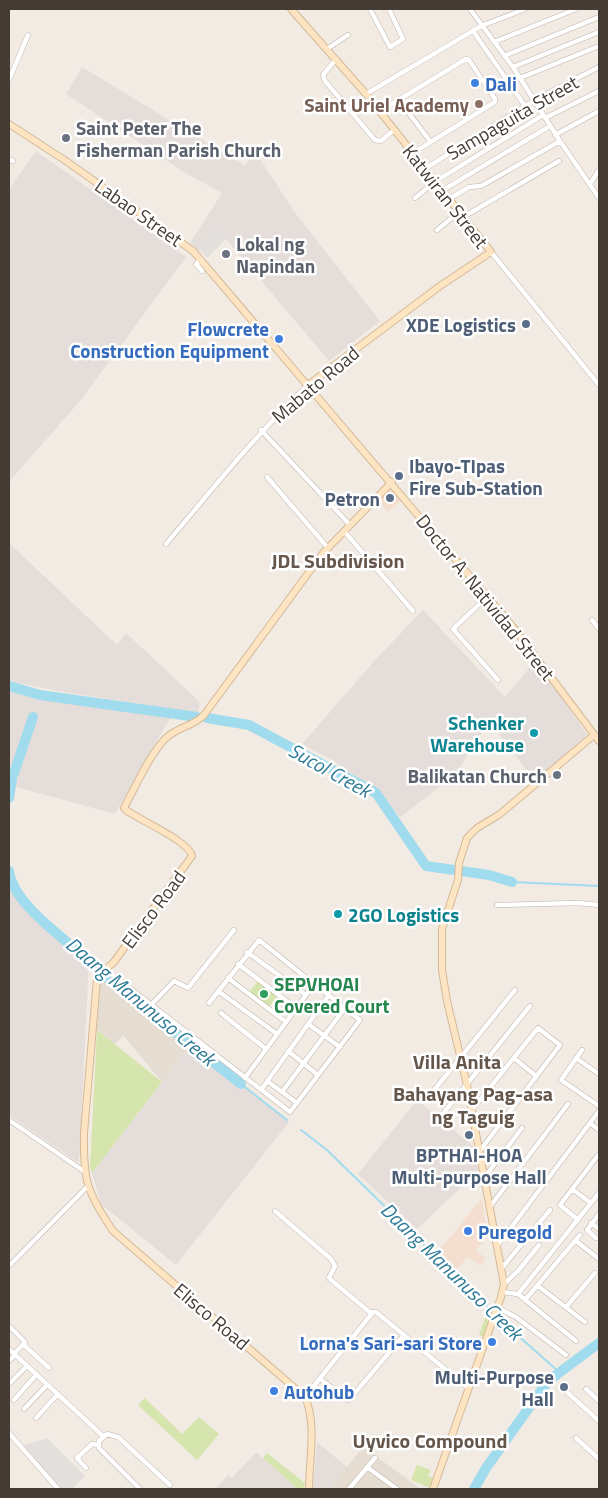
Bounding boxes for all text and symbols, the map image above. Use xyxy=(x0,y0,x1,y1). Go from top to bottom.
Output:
street label: Sampaguita Street xyxy=(440,67,584,167)
place label: Dali xyxy=(485,69,517,98)
marker: Dali xyxy=(469,77,481,89)
place label: Saint Uriel Academy xyxy=(304,90,469,119)
marker: Saint Uriel Academy xyxy=(473,98,485,110)
place label: Saint Peter The Fisherman Parish Church xyxy=(76,113,281,164)
marker: Saint Peter The Fisherman Parish Church xyxy=(60,132,72,144)
street label: Katwiran Street xyxy=(396,138,496,254)
street label: Labao Street xyxy=(89,171,189,253)
place label: Lokal ng Napindan xyxy=(236,229,315,280)
marker: Lokal ng Napindan xyxy=(220,248,232,260)
place label: XDE Logistics xyxy=(406,310,516,339)
place label: Flowcrete Construction Equipment xyxy=(70,314,269,365)
marker: XDE Logistics xyxy=(520,318,532,330)
marker: Flowcrete Construction Equipment xyxy=(273,333,285,345)
street label: Mabato Road xyxy=(265,338,365,430)
place label: Ibayo-TIpas Fire Sub-Station xyxy=(409,451,543,502)
marker: Ibayo-TIpas Fire Sub-Station xyxy=(393,470,405,482)
place label: Petron xyxy=(325,484,380,513)
marker: Petron xyxy=(384,492,396,504)
street label: Doctor A. Natividad Street xyxy=(410,507,563,687)
district label: JDL Subdivision xyxy=(271,545,405,576)
place label: Schenker Warehouse xyxy=(430,708,524,759)
marker: Schenker Warehouse xyxy=(528,727,540,739)
water label: Sucol Creek xyxy=(283,735,379,806)
place label: Balikatan Church xyxy=(408,761,547,790)
marker: Balikatan Church xyxy=(551,769,563,781)
street label: Elisco Road xyxy=(114,864,192,954)
place label: 2GO Logistics xyxy=(348,900,459,929)
marker: 2GO Logistics xyxy=(332,908,344,920)
water label: Daang Manunuso Creek xyxy=(59,929,224,1075)
place label: SEPVHOAI Covered Court xyxy=(274,969,389,1020)
marker: SEPVHOAI Covered Court xyxy=(258,988,270,1000)
district label: Villa Anita xyxy=(413,1046,501,1077)
district label: Bahayang Pag-asa ng Taguig xyxy=(393,1078,553,1132)
marker: BPTHAI-HOA Multi-purpose Hall xyxy=(463,1129,475,1141)
place label: BPTHAI-HOA Multi-purpose Hall xyxy=(391,1140,547,1191)
water label: Daang Manunuso Creek xyxy=(374,1195,532,1349)
place label: Puregold xyxy=(478,1217,552,1246)
marker: Puregold xyxy=(462,1225,474,1237)
street label: Elisco Road xyxy=(168,1276,256,1356)
place label: Lorna's Sari-sari Store xyxy=(300,1328,482,1357)
marker: Lorna's Sari-sari Store xyxy=(486,1336,498,1348)
place label: Multi-Purpose Hall xyxy=(435,1362,554,1413)
place label: Autohub xyxy=(284,1377,354,1406)
marker: Multi-Purpose Hall xyxy=(558,1381,570,1393)
marker: Autohub xyxy=(268,1385,280,1397)
district label: Uyvico Compound xyxy=(353,1425,507,1456)

